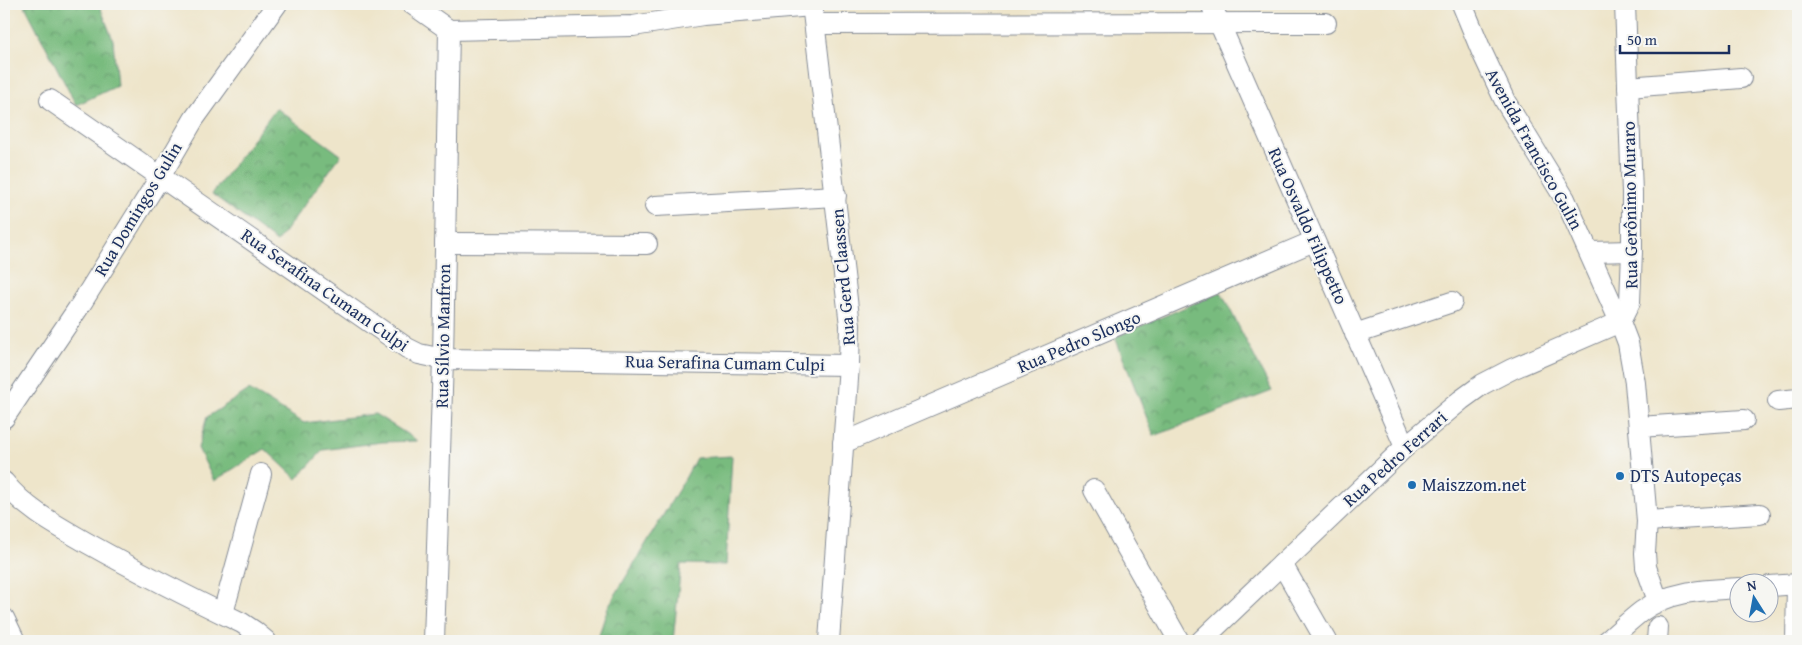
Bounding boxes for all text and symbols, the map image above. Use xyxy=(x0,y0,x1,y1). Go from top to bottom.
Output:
scale bar xyxy=(1620,22,1728,54)
text: 50 m xyxy=(1627,29,1658,50)
street label: Avenida Francisco Gulin xyxy=(1479,63,1590,234)
street label: Rua Gerônimo Muraro xyxy=(1615,121,1644,289)
street label: Rua Domingos Gulin xyxy=(87,136,188,281)
street label: Rua Osvaldo Filippetto xyxy=(1262,143,1355,309)
street label: Rua Gerd Claassen xyxy=(823,208,862,347)
street label: Rua Serafina Cumam Culpi xyxy=(236,221,415,358)
street label: Rua Sílvio Manfron xyxy=(428,264,457,408)
street label: Rua Pedro Slongo xyxy=(1013,303,1145,380)
street label: Rua Serafina Cumam Culpi xyxy=(625,347,825,378)
street label: Rua Pedro Ferrari xyxy=(1336,404,1453,513)
place label: DTS Autopeças xyxy=(1630,462,1742,489)
marker: DTS Autopeças xyxy=(1614,470,1626,482)
place label: Maiszzom.net xyxy=(1422,471,1527,498)
marker: Maiszzom.net xyxy=(1406,479,1418,491)
north arrow xyxy=(1730,572,1780,622)
text: N xyxy=(1745,574,1759,596)

